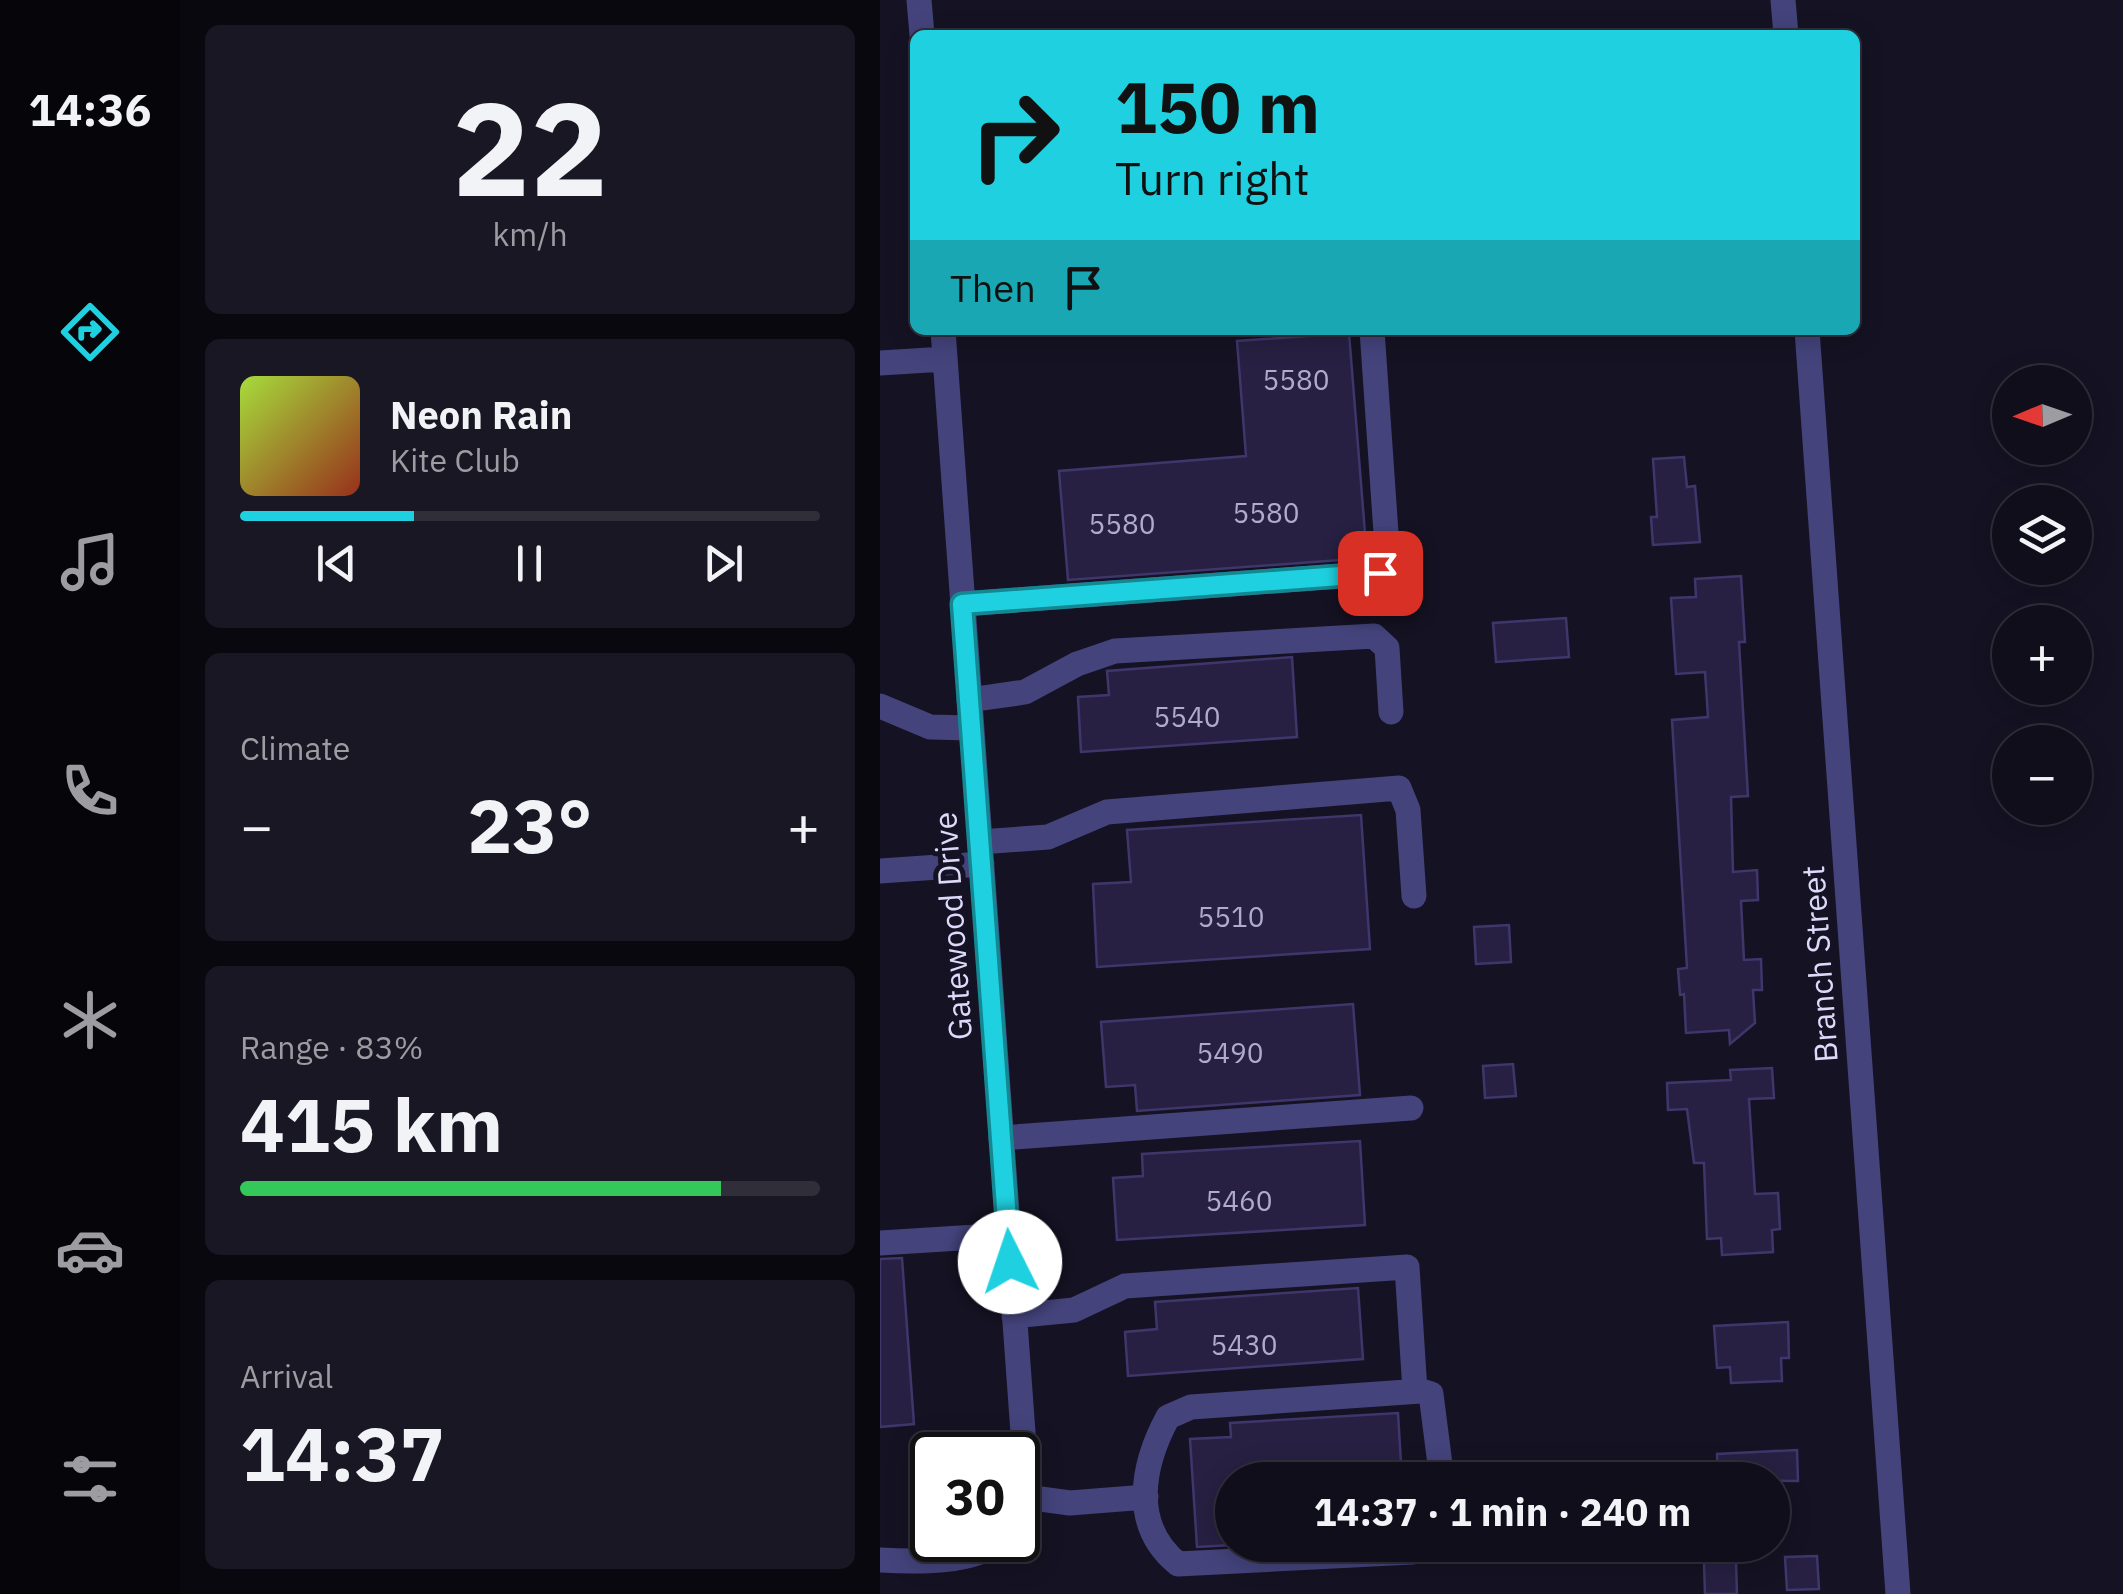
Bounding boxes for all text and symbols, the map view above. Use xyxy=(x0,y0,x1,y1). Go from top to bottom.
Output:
text: 150 m xyxy=(1115,61,1320,152)
text: 22 xyxy=(452,63,608,232)
icon: right xyxy=(950,70,1080,200)
text: 14:36 xyxy=(29,80,151,138)
text: Turn right xyxy=(1115,149,1310,207)
text: km/h xyxy=(492,213,568,255)
icon: arrive xyxy=(1056,260,1111,315)
text: Then xyxy=(950,263,1036,312)
icon: directions xyxy=(55,297,125,367)
house number: 5580 xyxy=(1262,361,1330,398)
north arrow xyxy=(1992,365,2092,465)
map controls xyxy=(1992,365,2092,825)
text: Neon Rain xyxy=(390,390,572,439)
text: Kite Club xyxy=(390,439,520,481)
button: layers xyxy=(1992,485,2092,585)
house number: 5580 xyxy=(1232,494,1300,531)
house number: 5580 xyxy=(1088,505,1156,542)
icon: music xyxy=(55,527,125,597)
pin xyxy=(1338,531,1423,616)
icon: previous xyxy=(309,536,364,591)
icon: pause xyxy=(502,536,557,591)
icon: next xyxy=(696,536,751,591)
icon: arrive xyxy=(1353,546,1408,601)
button: + xyxy=(1992,605,2092,705)
house number: 5540 xyxy=(1153,698,1221,735)
button: − xyxy=(1992,725,2092,825)
text: Climate xyxy=(240,727,350,769)
icon: phone xyxy=(55,756,125,826)
text: 23° xyxy=(467,776,593,874)
text: − xyxy=(240,790,273,861)
text: + xyxy=(787,790,820,861)
street label: Gatewood Drive xyxy=(923,811,981,1041)
street label: Branch Street xyxy=(1791,864,1847,1064)
house number: 5510 xyxy=(1197,898,1265,935)
icon: climate xyxy=(55,985,125,1055)
text: Range · 83% xyxy=(240,1026,423,1068)
house number: 5490 xyxy=(1196,1034,1264,1071)
text: 415 km xyxy=(240,1075,503,1173)
house number: 5460 xyxy=(1205,1182,1273,1219)
position arrow xyxy=(958,1210,1062,1314)
icon: car xyxy=(55,1215,125,1285)
house number: 5430 xyxy=(1210,1326,1278,1363)
text: Arrival xyxy=(240,1355,333,1397)
text: 14:37 xyxy=(240,1404,445,1502)
speed limit sign: 30 xyxy=(910,1432,1040,1562)
icon: filters xyxy=(55,1444,125,1514)
text: 14:37 · 1 min · 240 m xyxy=(1314,1487,1691,1536)

